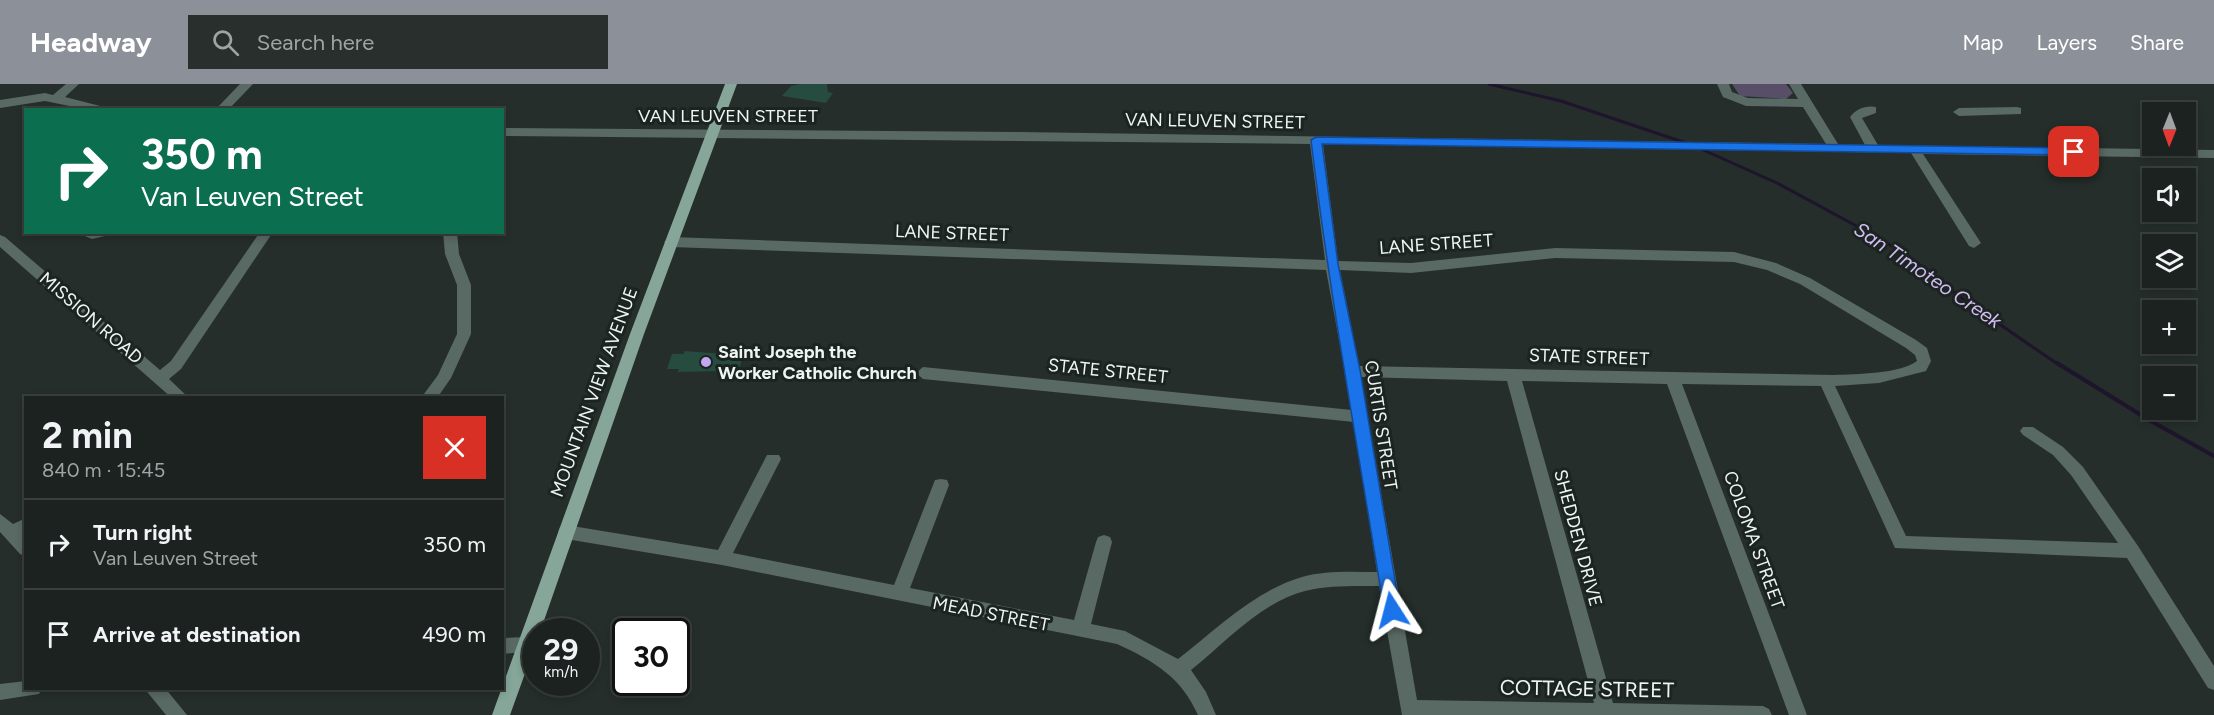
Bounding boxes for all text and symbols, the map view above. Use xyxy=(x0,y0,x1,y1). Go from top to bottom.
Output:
search box xyxy=(188,15,608,69)
text: Headway xyxy=(30,25,152,59)
icon: search xyxy=(209,26,242,59)
text: Search here xyxy=(257,29,374,56)
text: Map xyxy=(1963,30,2003,55)
text: Layers xyxy=(2036,30,2097,55)
text: Share xyxy=(2130,30,2184,55)
north arrow xyxy=(2142,102,2196,156)
map controls xyxy=(2142,102,2196,420)
street label: VAN LEUVEN STREET xyxy=(638,105,818,127)
street label: VAN LEUVEN STREET xyxy=(1125,108,1305,134)
pin xyxy=(2048,126,2099,177)
text: 350 m xyxy=(141,129,263,180)
icon: right xyxy=(42,132,120,210)
icon: arrive xyxy=(2057,135,2090,168)
button: sound xyxy=(2142,168,2196,222)
text: Van Leuven Street xyxy=(141,180,364,213)
water label: San Timoteo Creek xyxy=(1850,217,2007,334)
street label: LANE STREET xyxy=(895,220,1009,246)
street label: LANE STREET xyxy=(1378,229,1494,259)
button: layers xyxy=(2142,234,2196,288)
street label: MISSION ROAD xyxy=(35,267,147,369)
street label: MOUNTAIN VIEW AVENUE xyxy=(546,284,642,500)
button: + xyxy=(2142,300,2196,354)
place label: Saint Joseph the Worker Catholic Church xyxy=(718,341,917,384)
street label: STATE STREET xyxy=(1529,344,1650,370)
street label: STATE STREET xyxy=(1047,354,1169,388)
marker: Saint Joseph the Worker Catholic Church xyxy=(699,355,713,369)
street label: CURTIS STREET xyxy=(1360,359,1402,491)
button: − xyxy=(2142,366,2196,420)
text: 2 min xyxy=(42,414,133,457)
button: close xyxy=(423,416,486,479)
text: 840 m · 15:45 xyxy=(42,458,165,482)
street label: SHEDDEN DRIVE xyxy=(1549,467,1607,609)
street label: COLOMA STREET xyxy=(1719,468,1789,612)
text: Turn right xyxy=(93,519,192,546)
icon: right xyxy=(42,528,75,561)
text: 350 m xyxy=(423,531,486,558)
text: Van Leuven Street xyxy=(93,546,258,570)
position arrow xyxy=(1360,578,1424,642)
street label: MEAD STREET xyxy=(931,592,1051,636)
icon: arrive xyxy=(42,618,75,651)
speed limit sign: 30 xyxy=(612,618,690,696)
text: Arrive at destination xyxy=(93,621,301,648)
text: 490 m xyxy=(422,621,486,648)
text: 29 xyxy=(544,631,578,668)
text: km/h xyxy=(544,663,578,681)
street label: COTTAGE STREET xyxy=(1500,674,1675,703)

